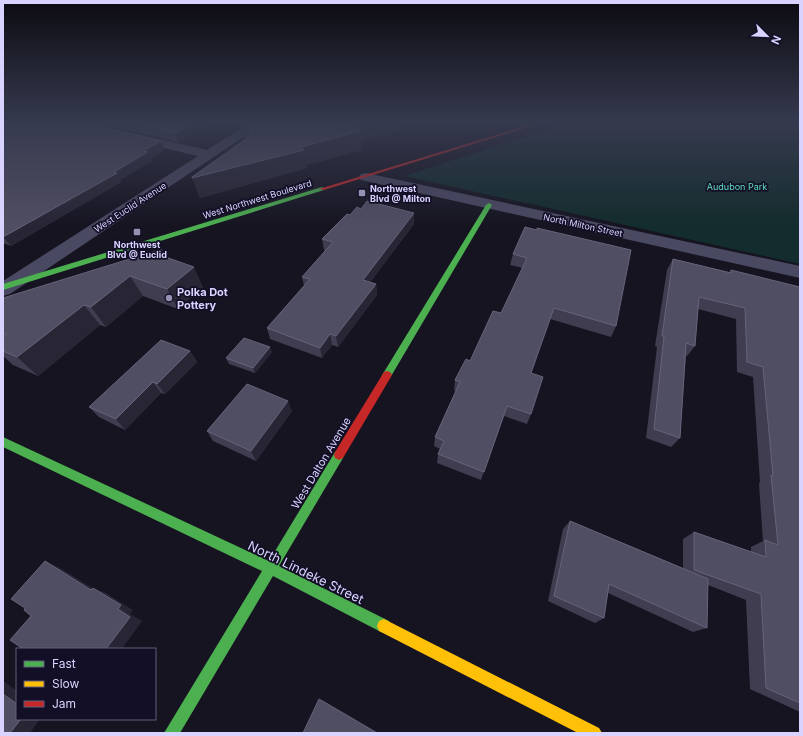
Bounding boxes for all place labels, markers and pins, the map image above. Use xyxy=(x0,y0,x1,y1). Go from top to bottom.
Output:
place label: Northwest Blvd @ Milton xyxy=(370,183,431,204)
marker: Northwest Blvd @ Milton xyxy=(357,188,367,198)
marker: Northwest Blvd @ Euclid xyxy=(132,227,142,237)
place label: Northwest Blvd @ Euclid xyxy=(107,239,167,260)
place label: Polka Dot Pottery xyxy=(177,285,228,312)
marker: Polka Dot Pottery xyxy=(164,293,174,303)

